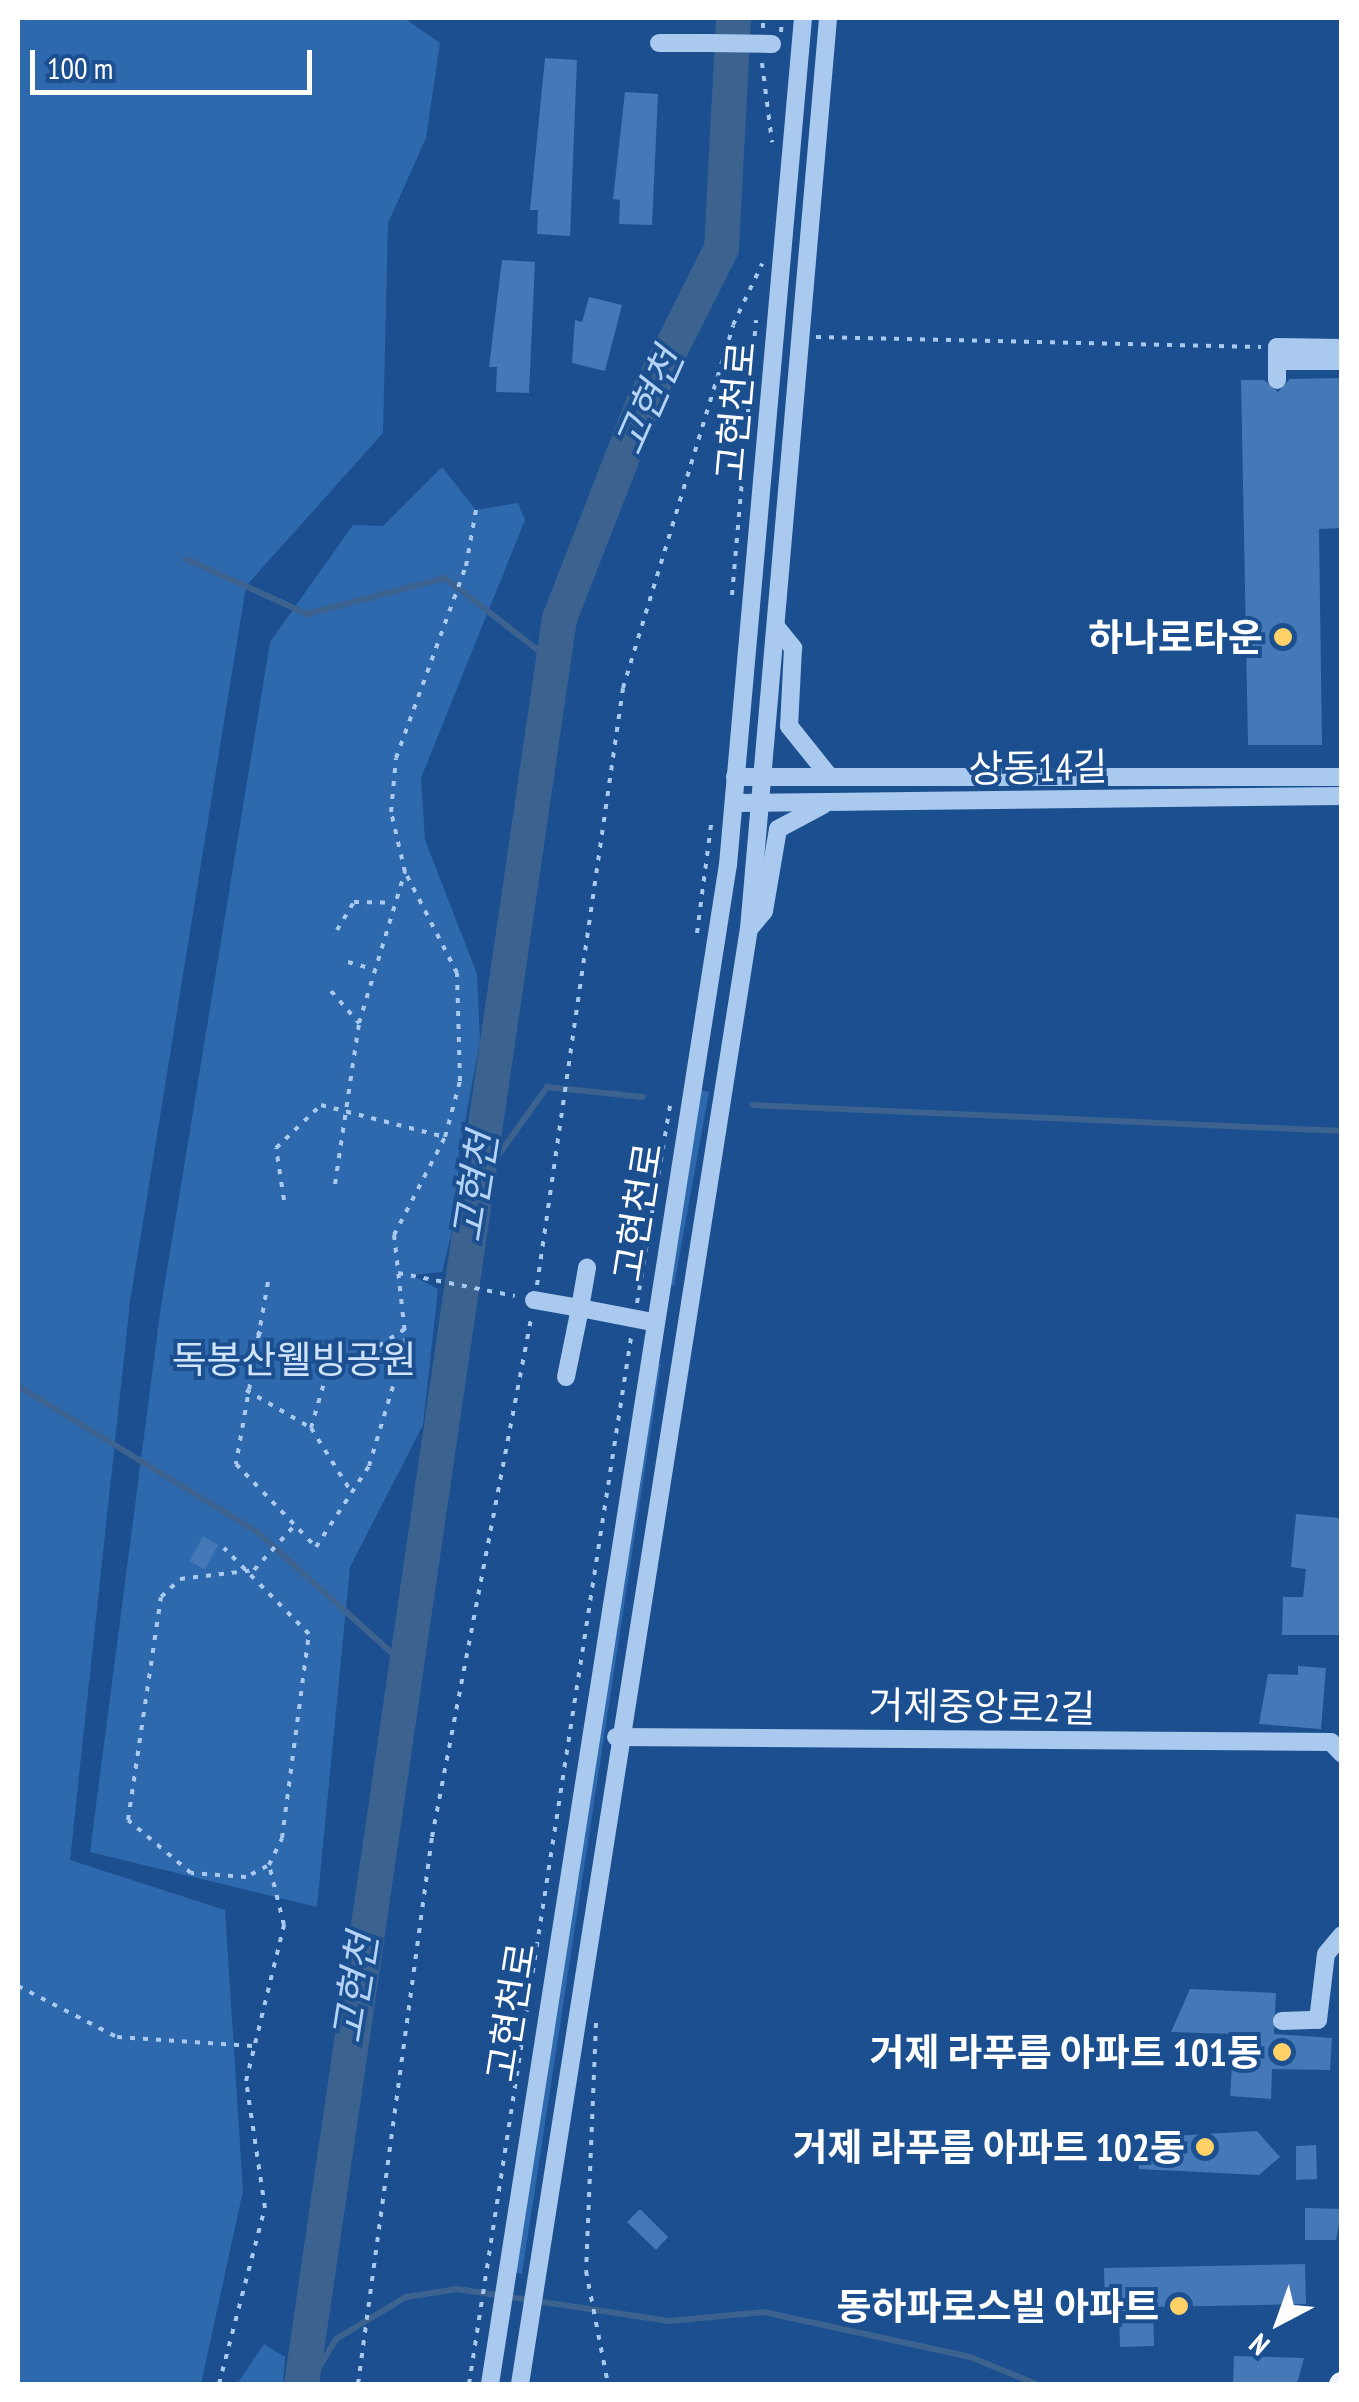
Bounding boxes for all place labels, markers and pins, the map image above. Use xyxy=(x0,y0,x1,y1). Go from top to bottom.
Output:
place label: 하나로타운 xyxy=(1088,614,1263,660)
marker: 하나로타운 xyxy=(1272,626,1294,648)
place label: 거제 라푸름 아파트 101동 xyxy=(869,2029,1262,2075)
marker: 거제 라푸름 아파트 101동 xyxy=(1271,2041,1293,2063)
place label: 거제 라푸름 아파트 102동 xyxy=(792,2124,1185,2170)
marker: 거제 라푸름 아파트 102동 xyxy=(1194,2136,1216,2158)
place label: 동하파로스빌 아파트 xyxy=(837,2283,1159,2329)
marker: 동하파로스빌 아파트 xyxy=(1168,2295,1190,2317)

